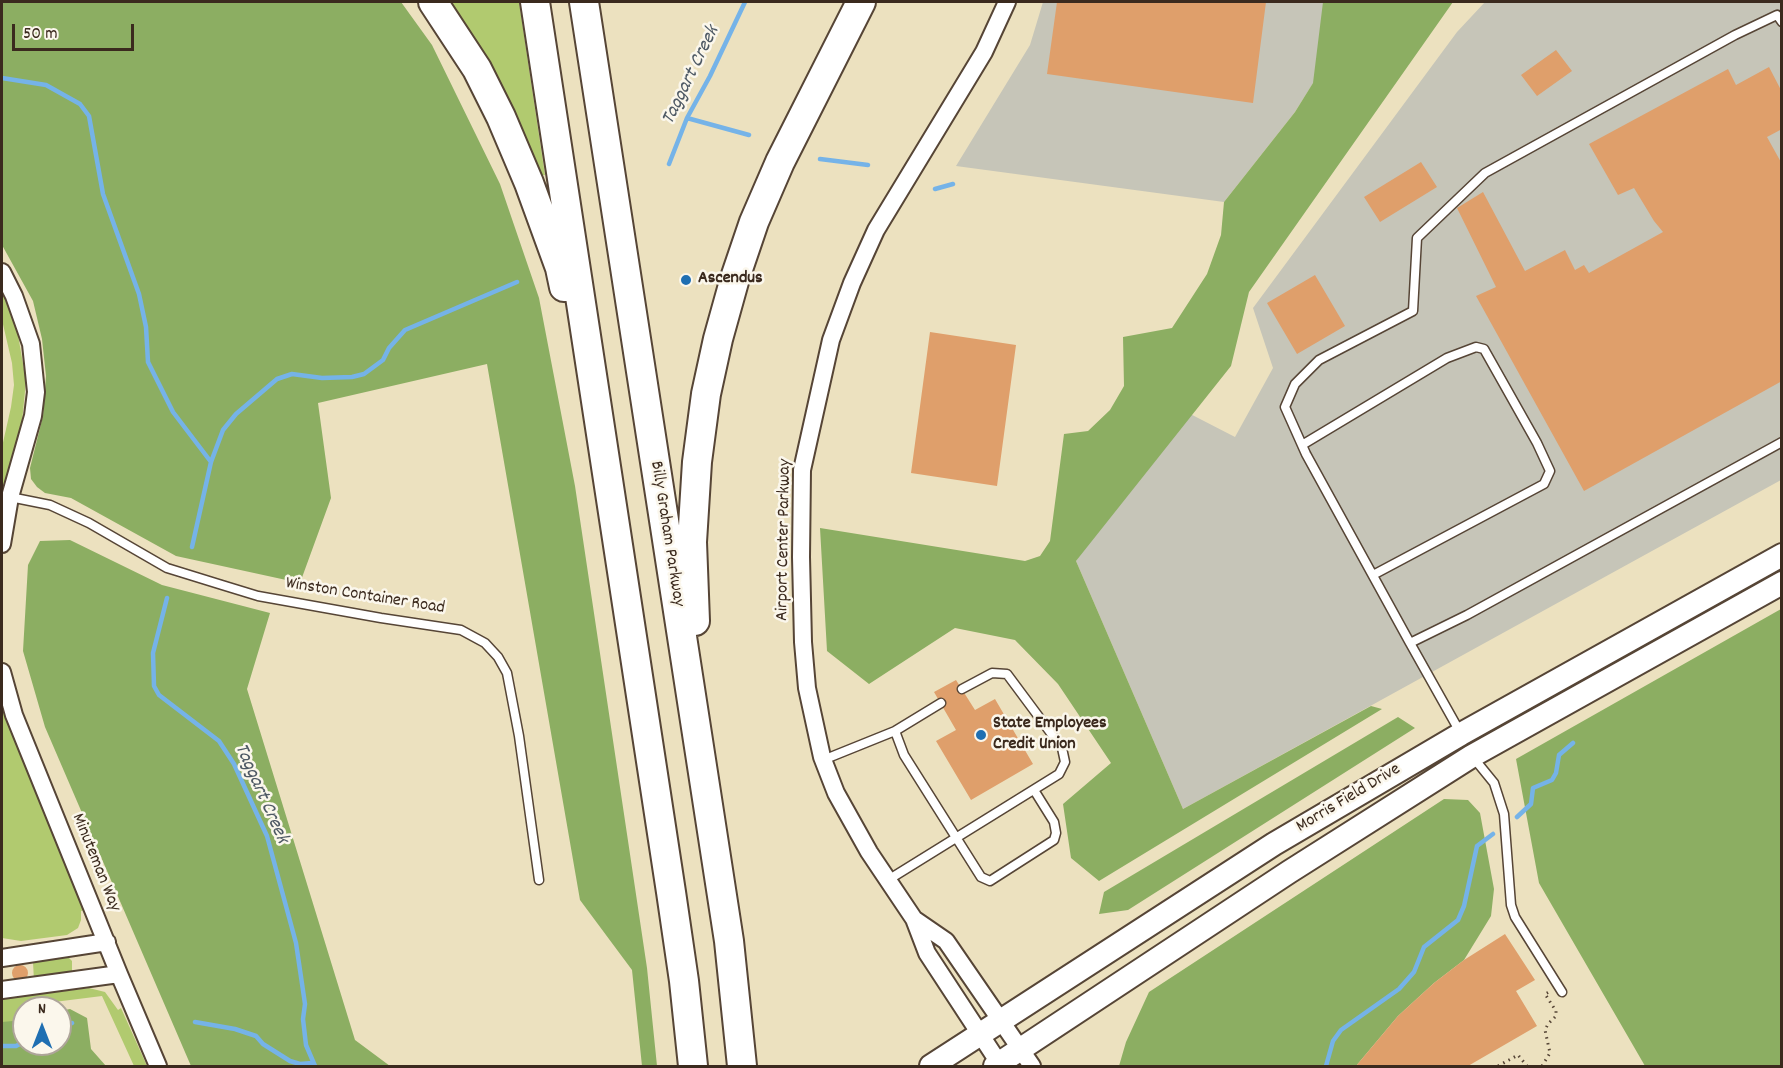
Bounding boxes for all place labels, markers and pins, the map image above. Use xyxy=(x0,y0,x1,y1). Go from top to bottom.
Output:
place label: Ascendus xyxy=(698,269,763,291)
marker: Ascendus xyxy=(679,273,693,287)
place label: State Employees Credit Union xyxy=(993,714,1107,756)
marker: State Employees Credit Union xyxy=(974,728,988,742)

